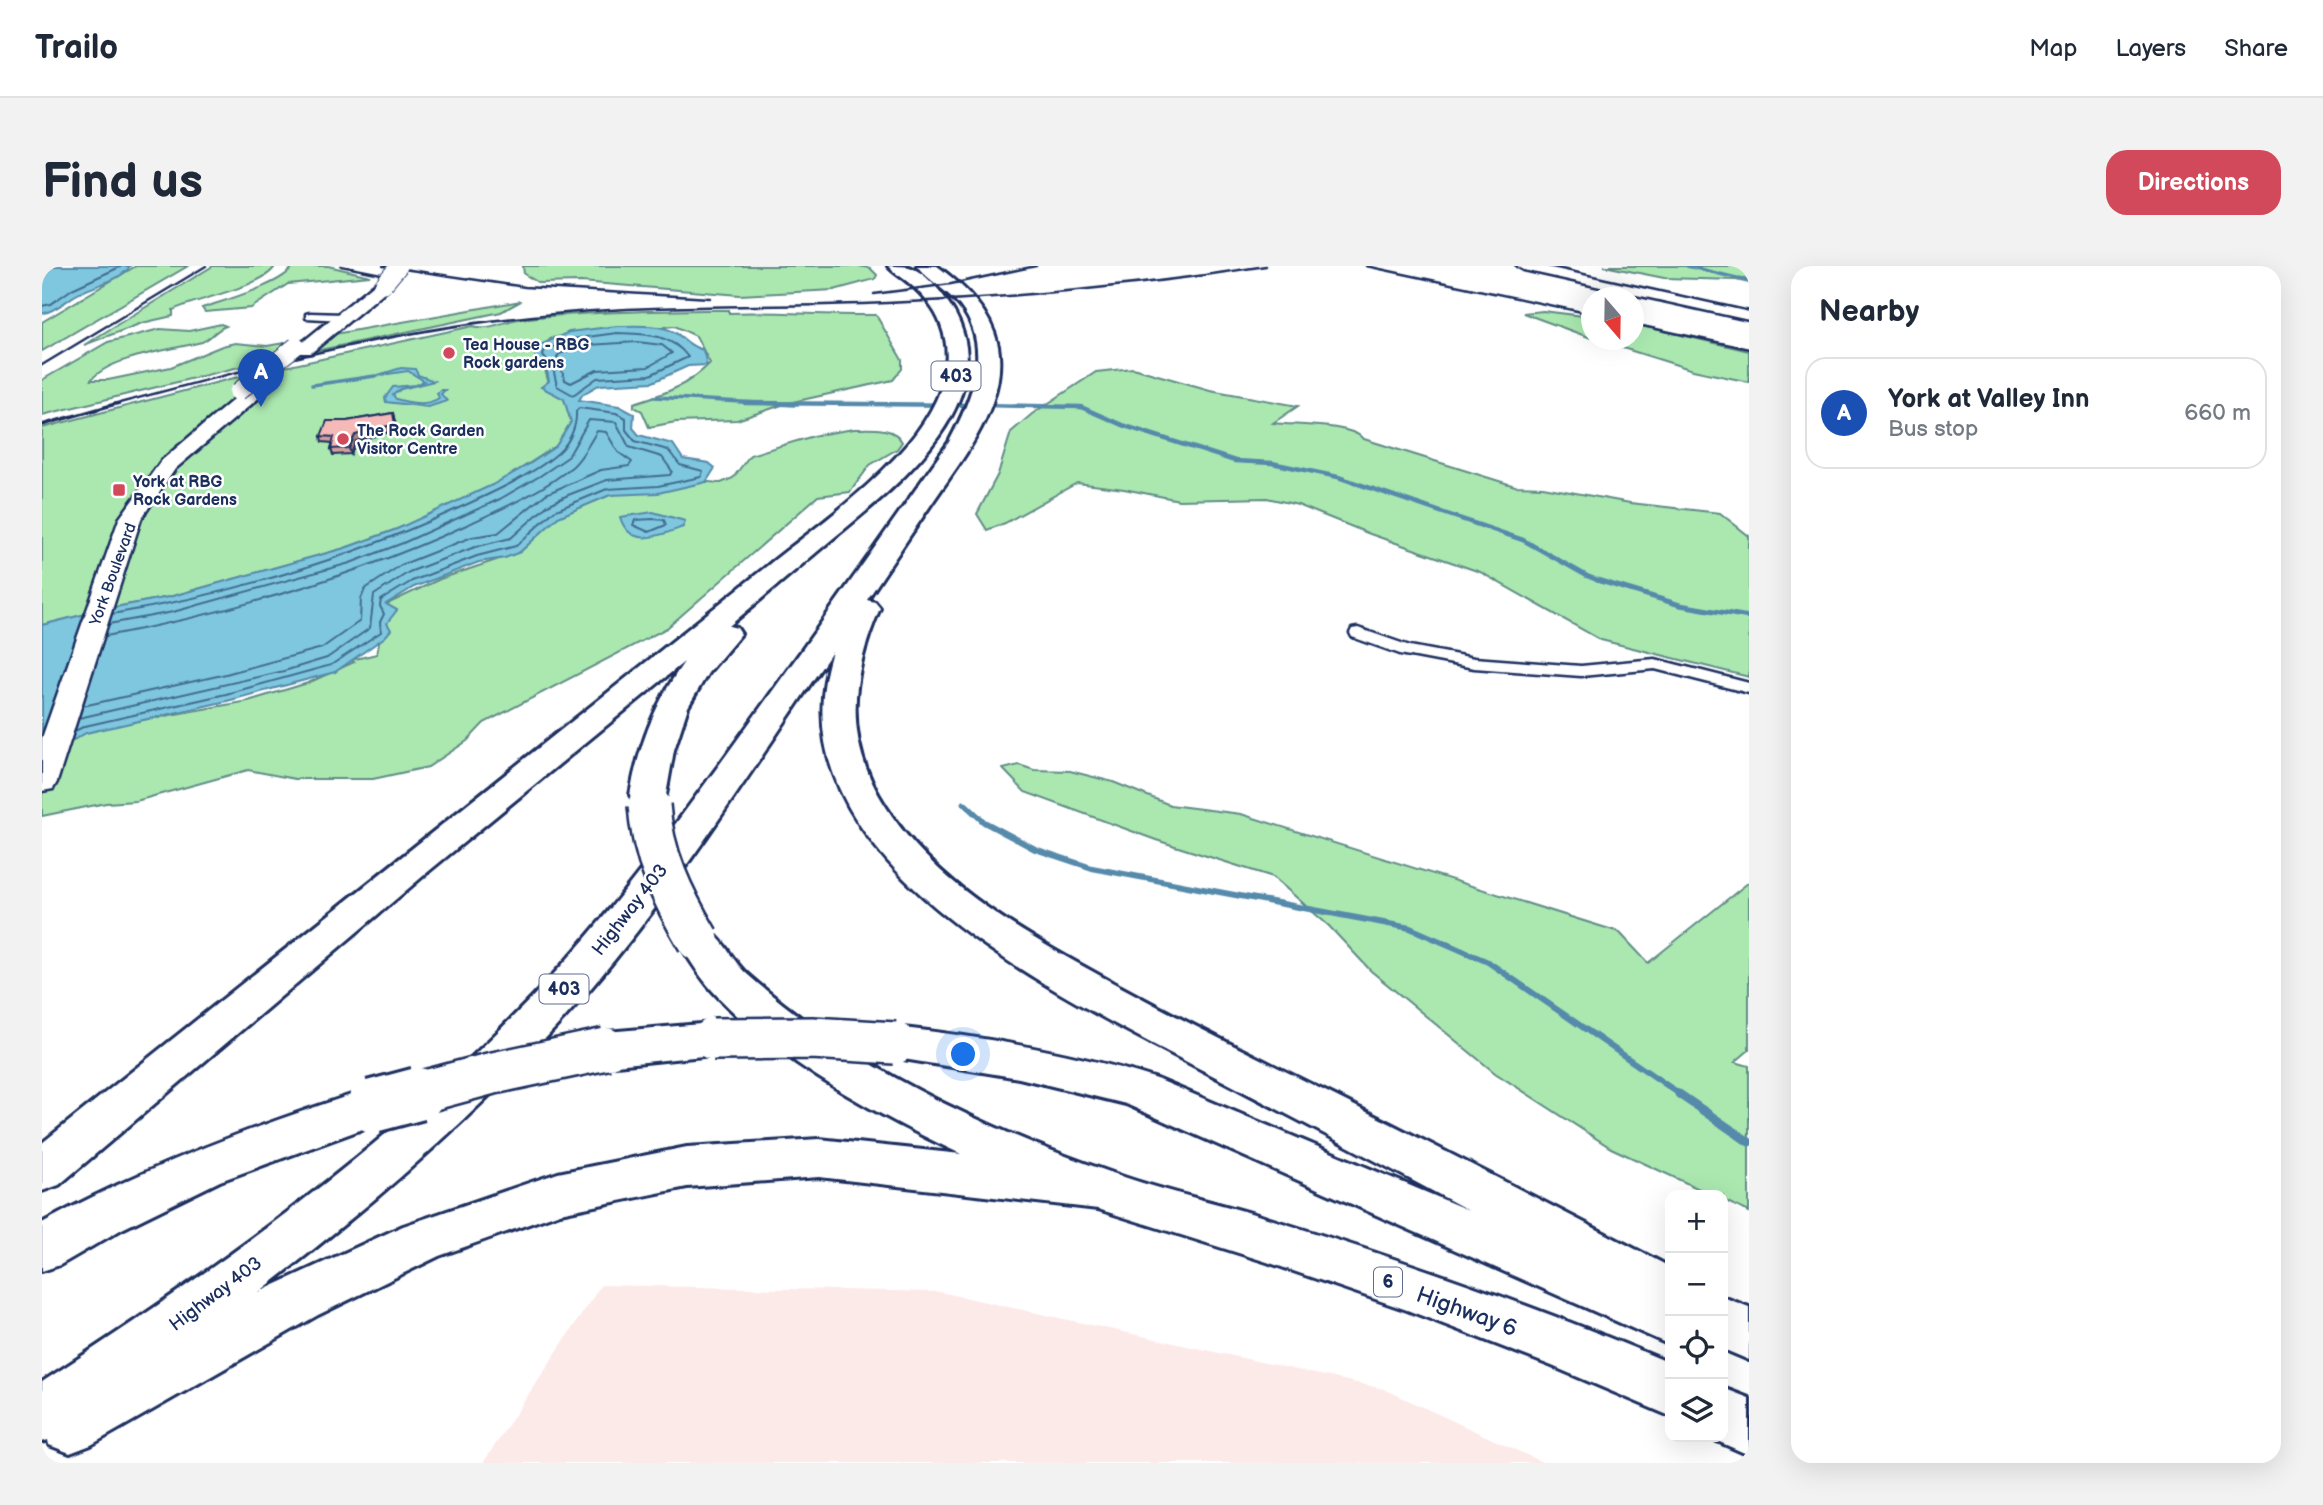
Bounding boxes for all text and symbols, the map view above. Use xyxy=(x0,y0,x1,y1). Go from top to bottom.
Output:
text: Trailo xyxy=(35,28,118,68)
text: Map xyxy=(2029,34,2077,63)
text: Layers xyxy=(2115,34,2186,63)
text: Share xyxy=(2224,34,2288,63)
button: Directions xyxy=(2106,150,2281,215)
text: Find us xyxy=(42,153,203,212)
north arrow xyxy=(1581,287,1644,350)
text: Nearby xyxy=(1819,294,1919,330)
place label: Tea House - RBG Rock gardens xyxy=(463,336,589,373)
marker: Tea House - RBG Rock gardens xyxy=(441,345,457,361)
pin: A xyxy=(238,349,284,407)
road number: 403 xyxy=(932,362,981,390)
text: York at Valley Inn xyxy=(1888,384,2090,415)
text: A xyxy=(1837,399,1851,427)
text: 660 m xyxy=(2184,399,2251,427)
text: Bus stop xyxy=(1888,415,1978,443)
place label: The Rock Garden Visitor Centre xyxy=(357,422,484,459)
marker: The Rock Garden Visitor Centre xyxy=(335,431,351,447)
place label: York at RBG Rock Gardens xyxy=(133,473,237,510)
marker: York at RBG Rock Gardens xyxy=(111,482,127,498)
street label: York Boulevard xyxy=(86,521,141,629)
street label: Highway 403 xyxy=(587,860,673,960)
road number: 403 xyxy=(540,974,588,1004)
your location xyxy=(946,1037,980,1071)
map controls xyxy=(1665,1190,1728,1442)
button: + xyxy=(1665,1190,1728,1253)
street label: Highway 403 xyxy=(165,1252,267,1336)
button: − xyxy=(1665,1253,1728,1316)
road number: 6 xyxy=(1374,1267,1402,1296)
street label: Highway 6 xyxy=(1412,1281,1521,1343)
button: locate xyxy=(1665,1316,1728,1379)
button: layers xyxy=(1665,1379,1728,1442)

